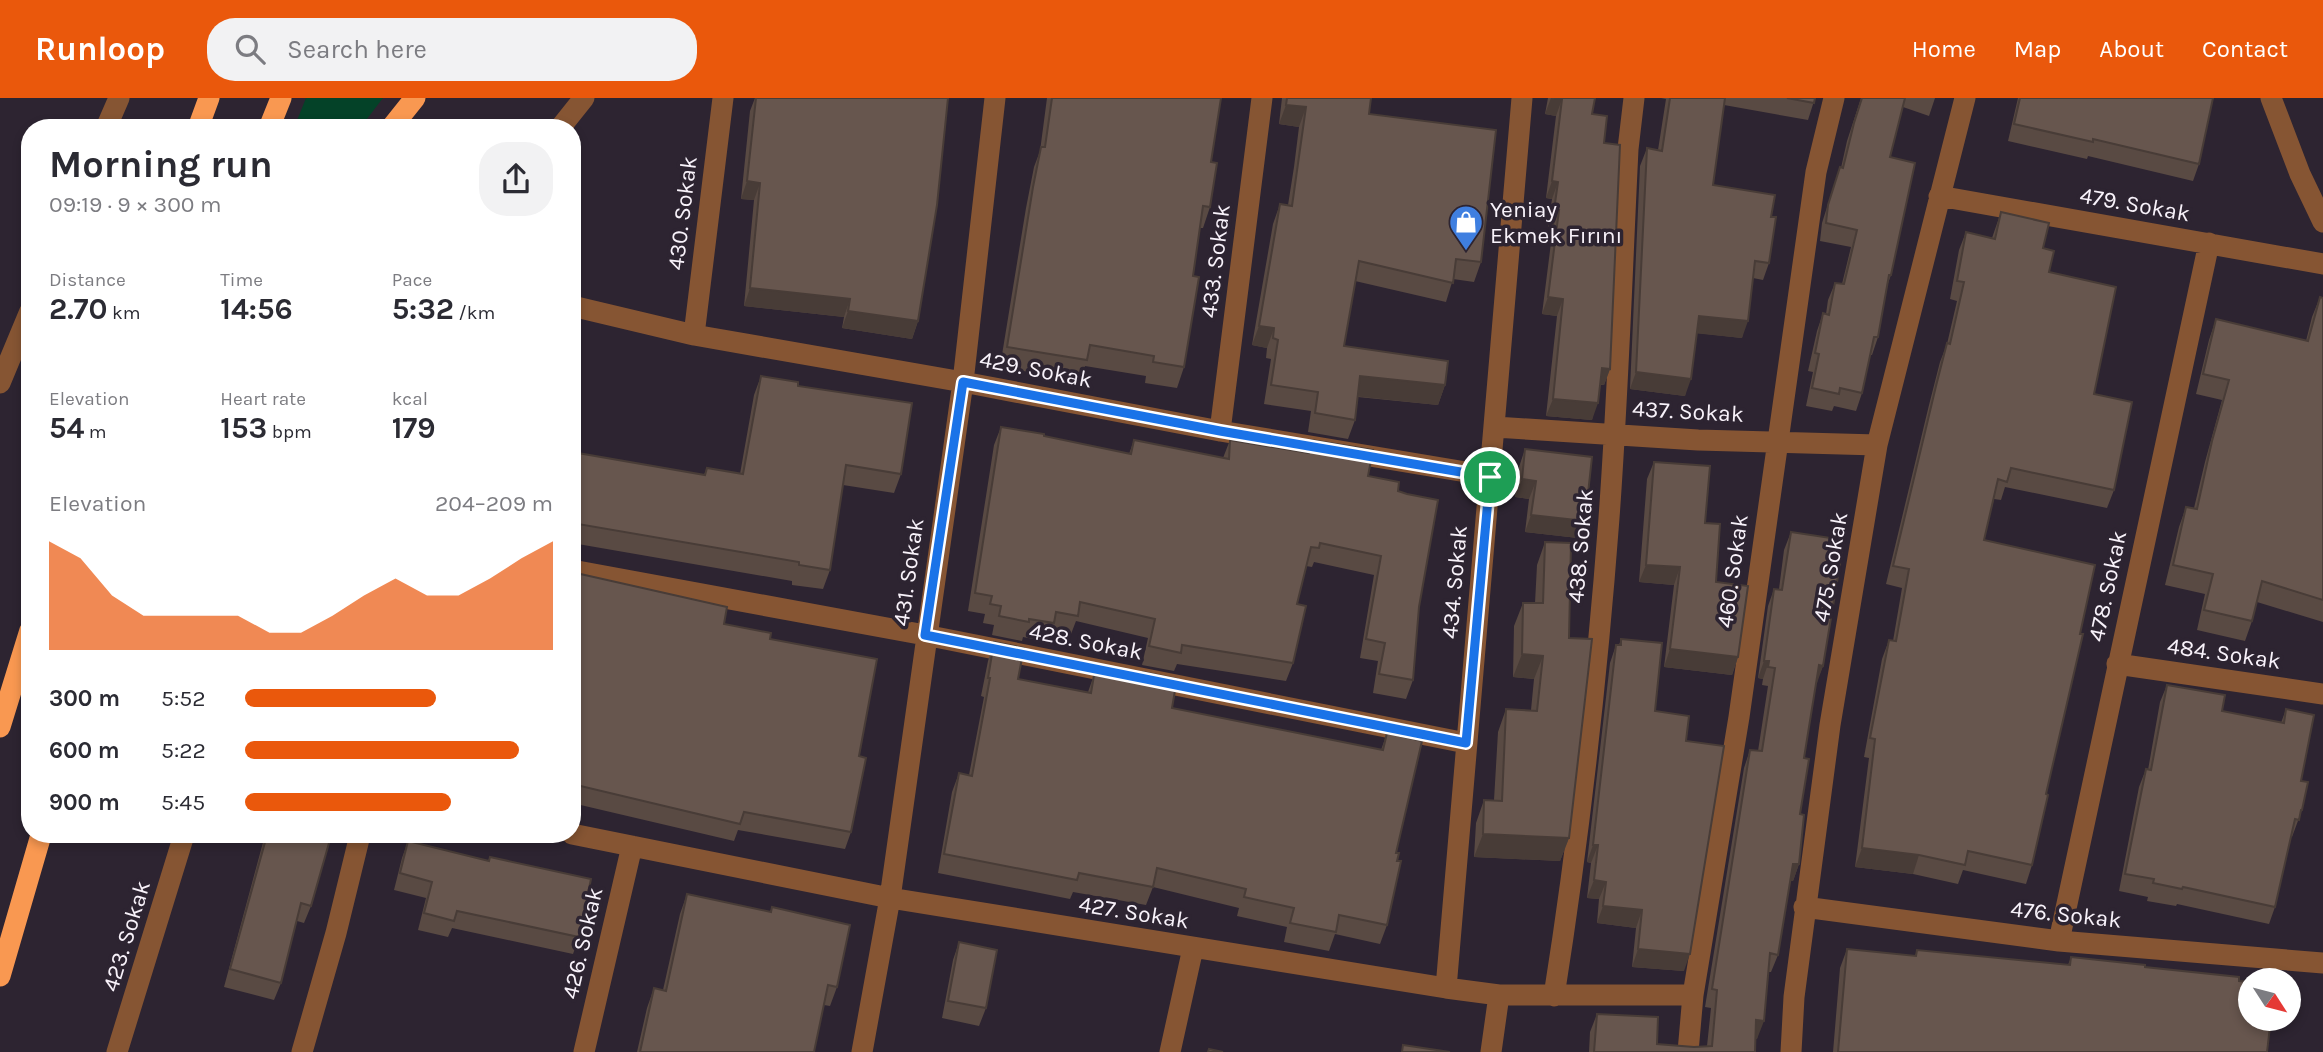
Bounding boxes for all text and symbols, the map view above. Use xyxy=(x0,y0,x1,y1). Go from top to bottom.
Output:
search box xyxy=(207,18,697,81)
text: Runloop xyxy=(35,30,165,68)
icon: search xyxy=(231,30,269,68)
text: Search here xyxy=(287,34,427,65)
text: Home xyxy=(1912,35,1976,63)
text: Map xyxy=(2014,35,2061,63)
text: About xyxy=(2099,35,2164,63)
text: Contact xyxy=(2202,35,2288,63)
text: Morning run xyxy=(49,142,273,187)
button: share xyxy=(479,142,553,216)
street label: 430. Sokak xyxy=(662,154,703,272)
street label: 479. Sokak xyxy=(2078,182,2192,227)
text: 09:19 · 9 × 300 m xyxy=(49,191,221,218)
place label: Yeniay Ekmek Fırını xyxy=(1490,196,1622,249)
street label: 433. Sokak xyxy=(1195,202,1236,320)
shop icon: Yeniay Ekmek Fırını xyxy=(1447,203,1485,252)
text: Distance xyxy=(49,269,126,291)
text: Time xyxy=(220,269,263,291)
text: Pace xyxy=(392,269,432,291)
text: 2.70 xyxy=(49,291,108,327)
text: 14:56 xyxy=(220,291,293,327)
text: 5:32 xyxy=(392,291,454,327)
text: km xyxy=(108,302,141,324)
text: /km xyxy=(454,302,495,324)
street label: 429. Sokak xyxy=(977,345,1095,394)
text: Elevation xyxy=(49,388,129,410)
text: Heart rate xyxy=(220,388,306,410)
text: kcal xyxy=(392,388,428,410)
street label: 437. Sokak xyxy=(1631,395,1745,428)
text: 54 xyxy=(49,410,84,446)
text: 153 xyxy=(220,410,267,446)
text: 179 xyxy=(392,410,436,446)
text: m xyxy=(84,421,107,443)
text: bpm xyxy=(267,421,312,443)
pin xyxy=(1460,447,1520,507)
icon: arrive xyxy=(1471,458,1509,496)
street label: 438. Sokak xyxy=(1562,487,1599,605)
text: Elevation xyxy=(49,490,146,517)
text: 204–209 m xyxy=(435,490,553,517)
street label: 475. Sokak xyxy=(1808,510,1853,624)
street label: 460. Sokak xyxy=(1711,513,1754,630)
street label: 431. Sokak xyxy=(888,516,929,628)
street label: 434. Sokak xyxy=(1436,524,1473,640)
street label: 478. Sokak xyxy=(2083,528,2132,644)
street label: 428. Sokak xyxy=(1027,617,1145,666)
street label: 484. Sokak xyxy=(2165,632,2283,675)
text: 300 m xyxy=(49,685,120,712)
text: 5:52 xyxy=(161,685,206,712)
text: 600 m xyxy=(49,737,120,764)
text: 5:22 xyxy=(161,737,206,764)
text: 900 m xyxy=(49,789,120,816)
text: 5:45 xyxy=(161,789,205,816)
street label: 423. Sokak xyxy=(97,877,156,995)
street label: 426. Sokak xyxy=(557,885,608,1002)
street label: 427. Sokak xyxy=(1077,890,1191,935)
street label: 476. Sokak xyxy=(2009,895,2123,934)
north arrow xyxy=(2238,968,2301,1031)
map controls xyxy=(2238,968,2301,1031)

